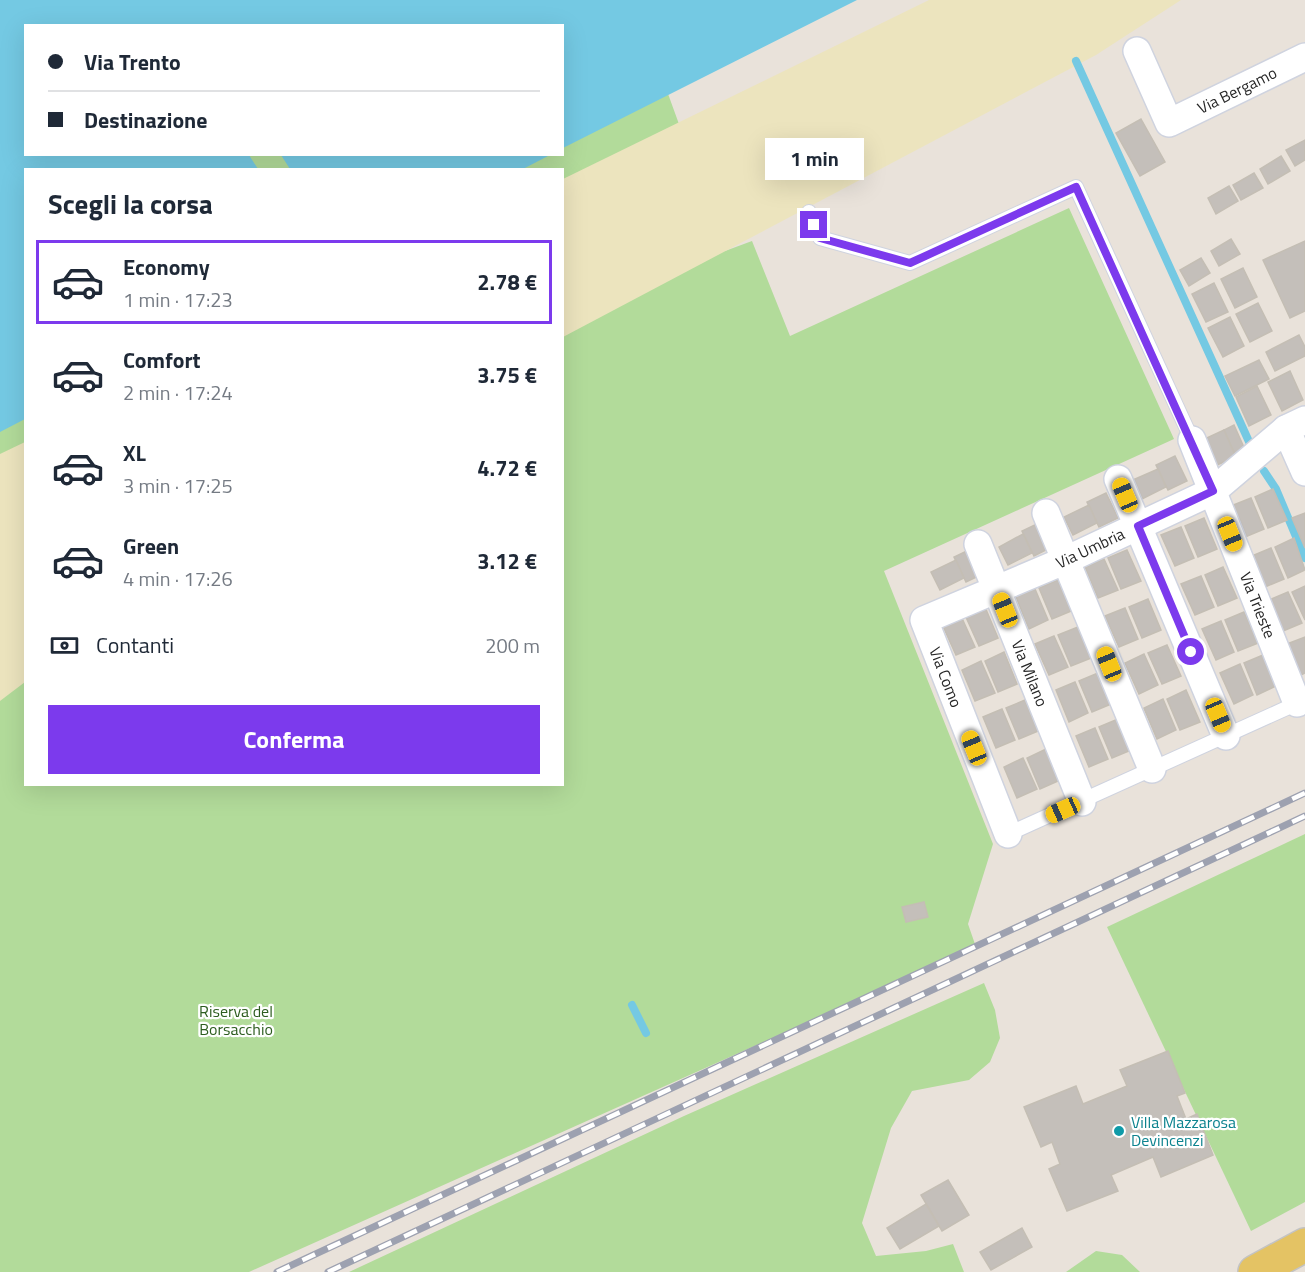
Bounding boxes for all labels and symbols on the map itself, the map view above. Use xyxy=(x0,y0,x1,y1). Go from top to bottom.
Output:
street label: Via Bergamo xyxy=(1193,60,1281,120)
callout: 1 min xyxy=(764,138,864,180)
route end xyxy=(800,211,827,238)
car xyxy=(1110,475,1140,515)
car xyxy=(1215,514,1245,554)
street label: Via Umbria xyxy=(1052,522,1128,574)
street label: Via Trieste xyxy=(1234,568,1282,642)
car xyxy=(990,590,1020,630)
street label: Via Milano xyxy=(1006,636,1054,710)
route start xyxy=(1177,638,1204,665)
street label: Via Como xyxy=(923,643,969,711)
car xyxy=(1094,644,1124,684)
car xyxy=(1203,695,1233,735)
car xyxy=(959,728,989,768)
car xyxy=(1043,794,1083,826)
park label: Riserva del Borsacchio xyxy=(199,999,273,1041)
place label: Villa Mazzarosa Devincenzi xyxy=(1131,1110,1236,1152)
marker: Villa Mazzarosa Devincenzi xyxy=(1112,1124,1126,1138)

